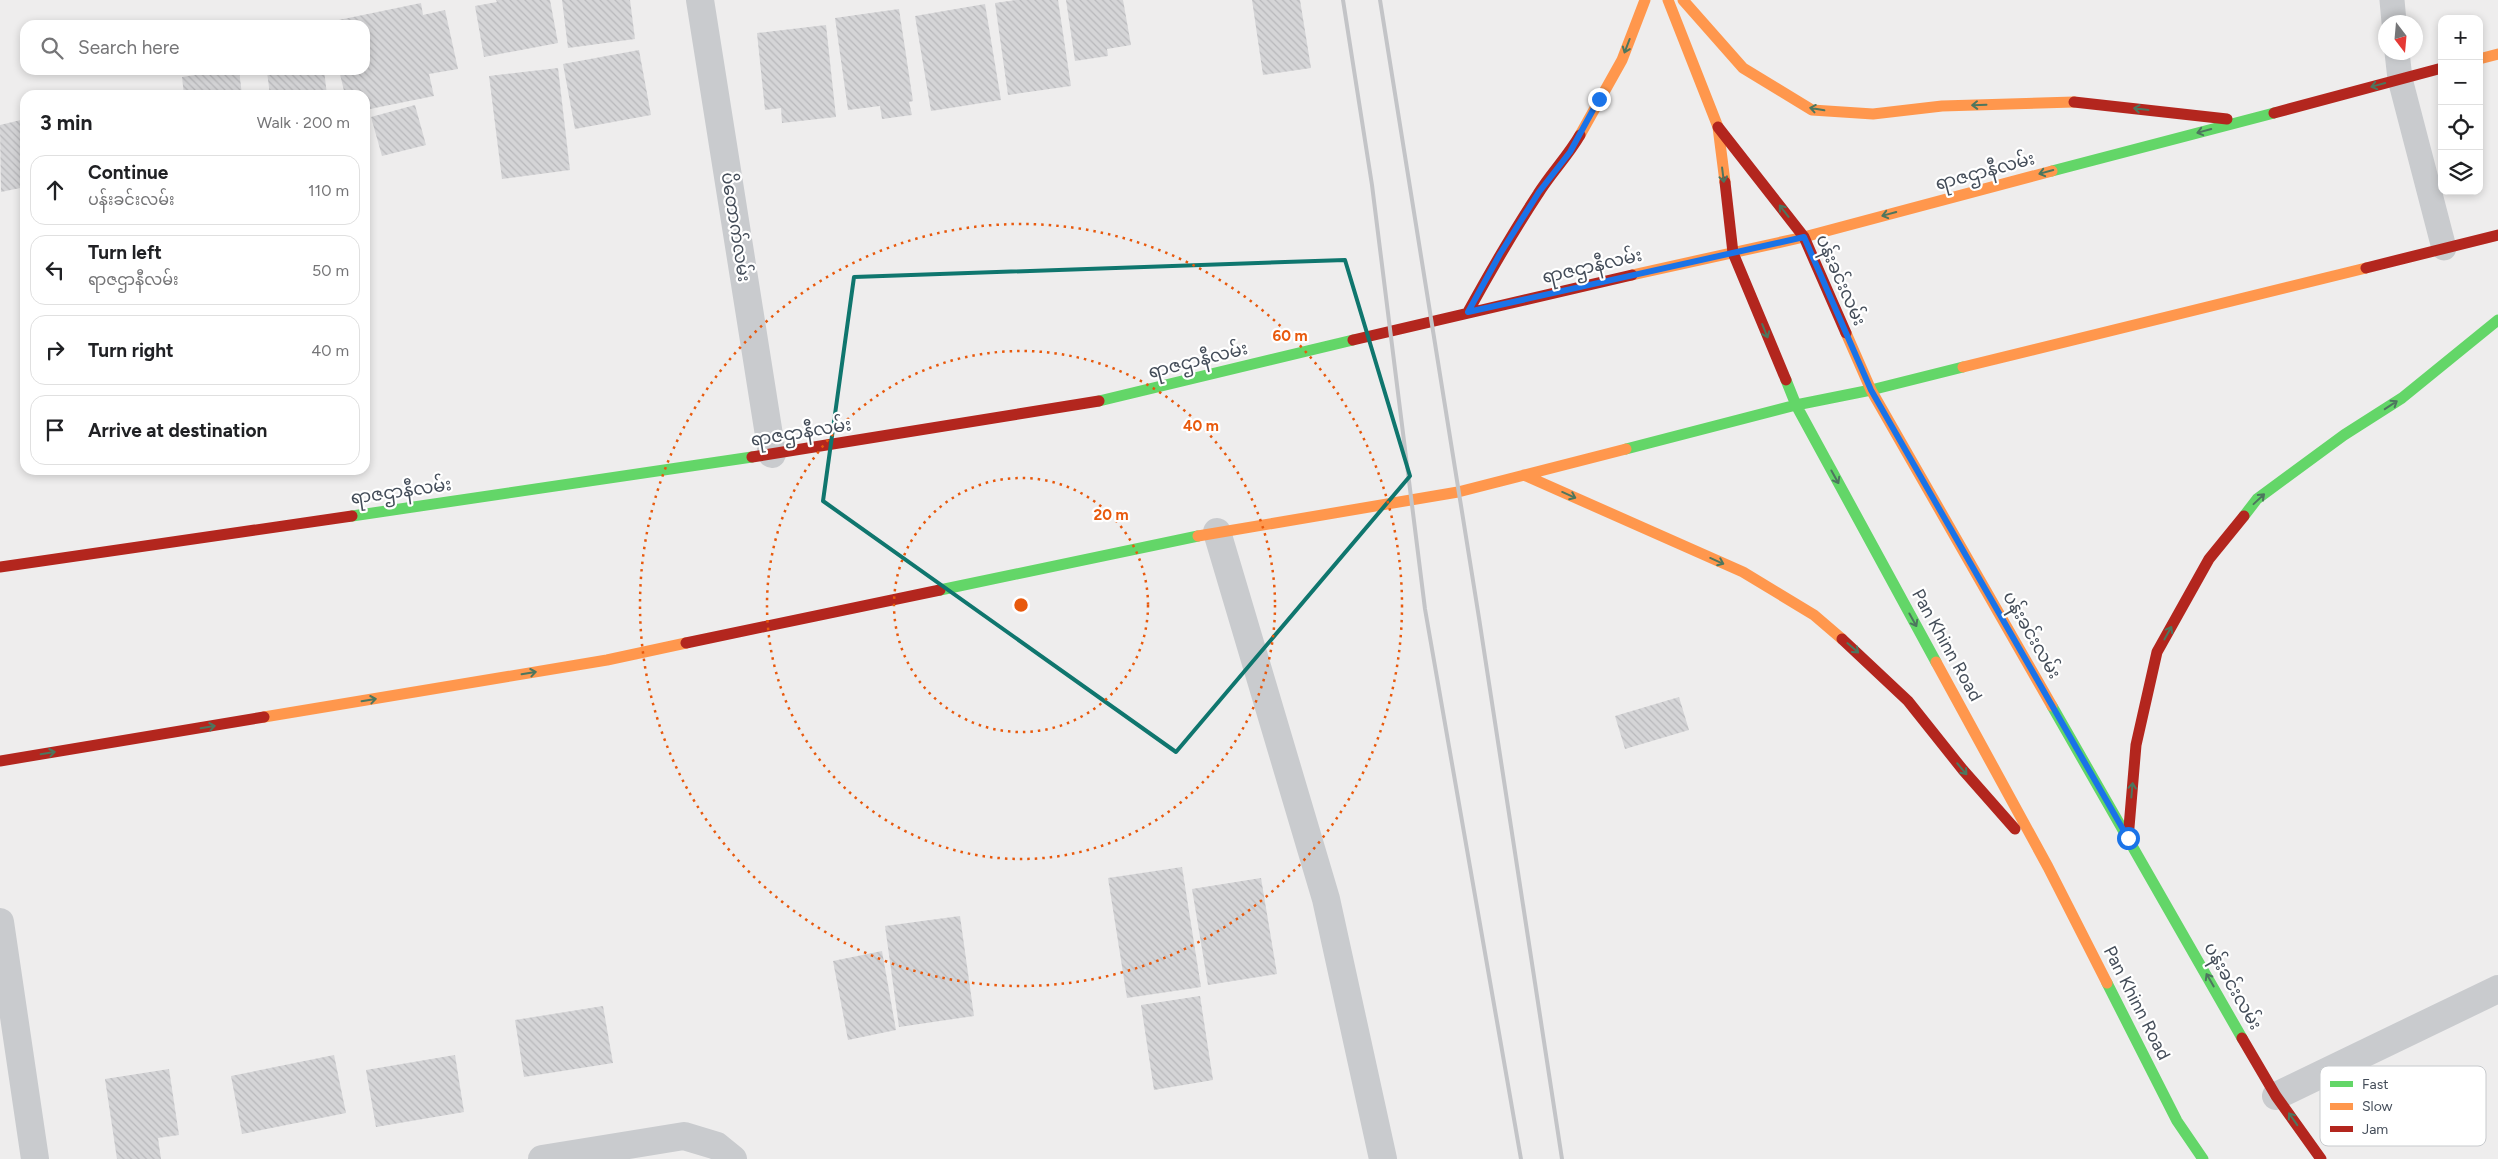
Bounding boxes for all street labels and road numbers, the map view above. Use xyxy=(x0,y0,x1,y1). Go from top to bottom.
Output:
street label: ရာဇဌာနီလမ်း xyxy=(1932,144,2038,199)
street label: ပိတောက်လမ်း xyxy=(716,170,758,283)
street label: ပန်းခင်းလမ်း xyxy=(1807,230,1873,331)
street label: ရာဇဌာနီလမ်း xyxy=(1539,241,1645,292)
street label: ရာဇဌာနီလမ်း xyxy=(1145,334,1251,387)
street label: ရာဇဌာနီလမ်း xyxy=(748,410,854,455)
street label: ရာဇဌာနီလမ်း xyxy=(349,470,454,513)
street label: Pan Khinn Road xyxy=(1907,585,1987,705)
street label: ပန်းခင်းလမ်း xyxy=(1995,586,2068,685)
street label: ပန်းခင်းလမ်း xyxy=(2196,937,2269,1036)
street label: Pan Khinn Road xyxy=(2099,942,2175,1064)

